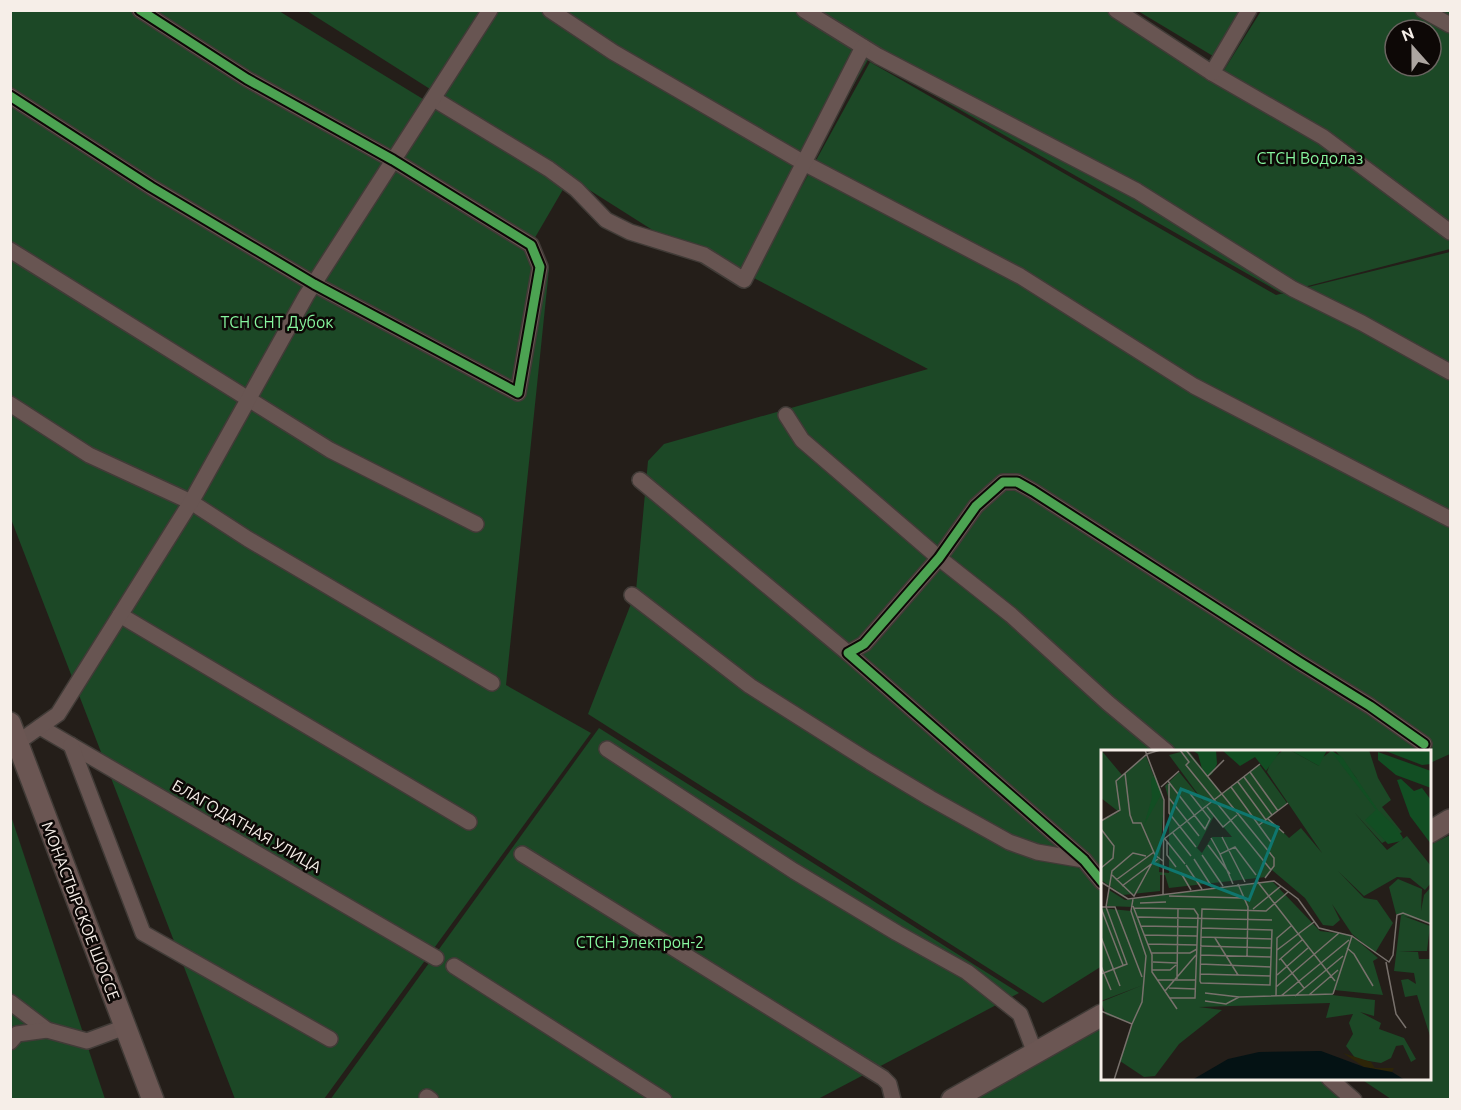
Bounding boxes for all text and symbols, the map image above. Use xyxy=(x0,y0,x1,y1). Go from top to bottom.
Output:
north arrow xyxy=(1383,18,1443,78)
text: N xyxy=(1399,23,1416,45)
park label: СТСН Водолаз xyxy=(1257,149,1363,167)
park label: ТСН СНТ Дубок xyxy=(220,313,334,331)
inset map xyxy=(1101,750,1431,1080)
street label: БЛАГОДАТНАЯ УЛИЦА xyxy=(169,776,325,876)
street label: МОНАСТЫРСКОЕ ШОССЕ xyxy=(39,819,123,1003)
park label: СТСН Электрон-2 xyxy=(576,933,704,951)

